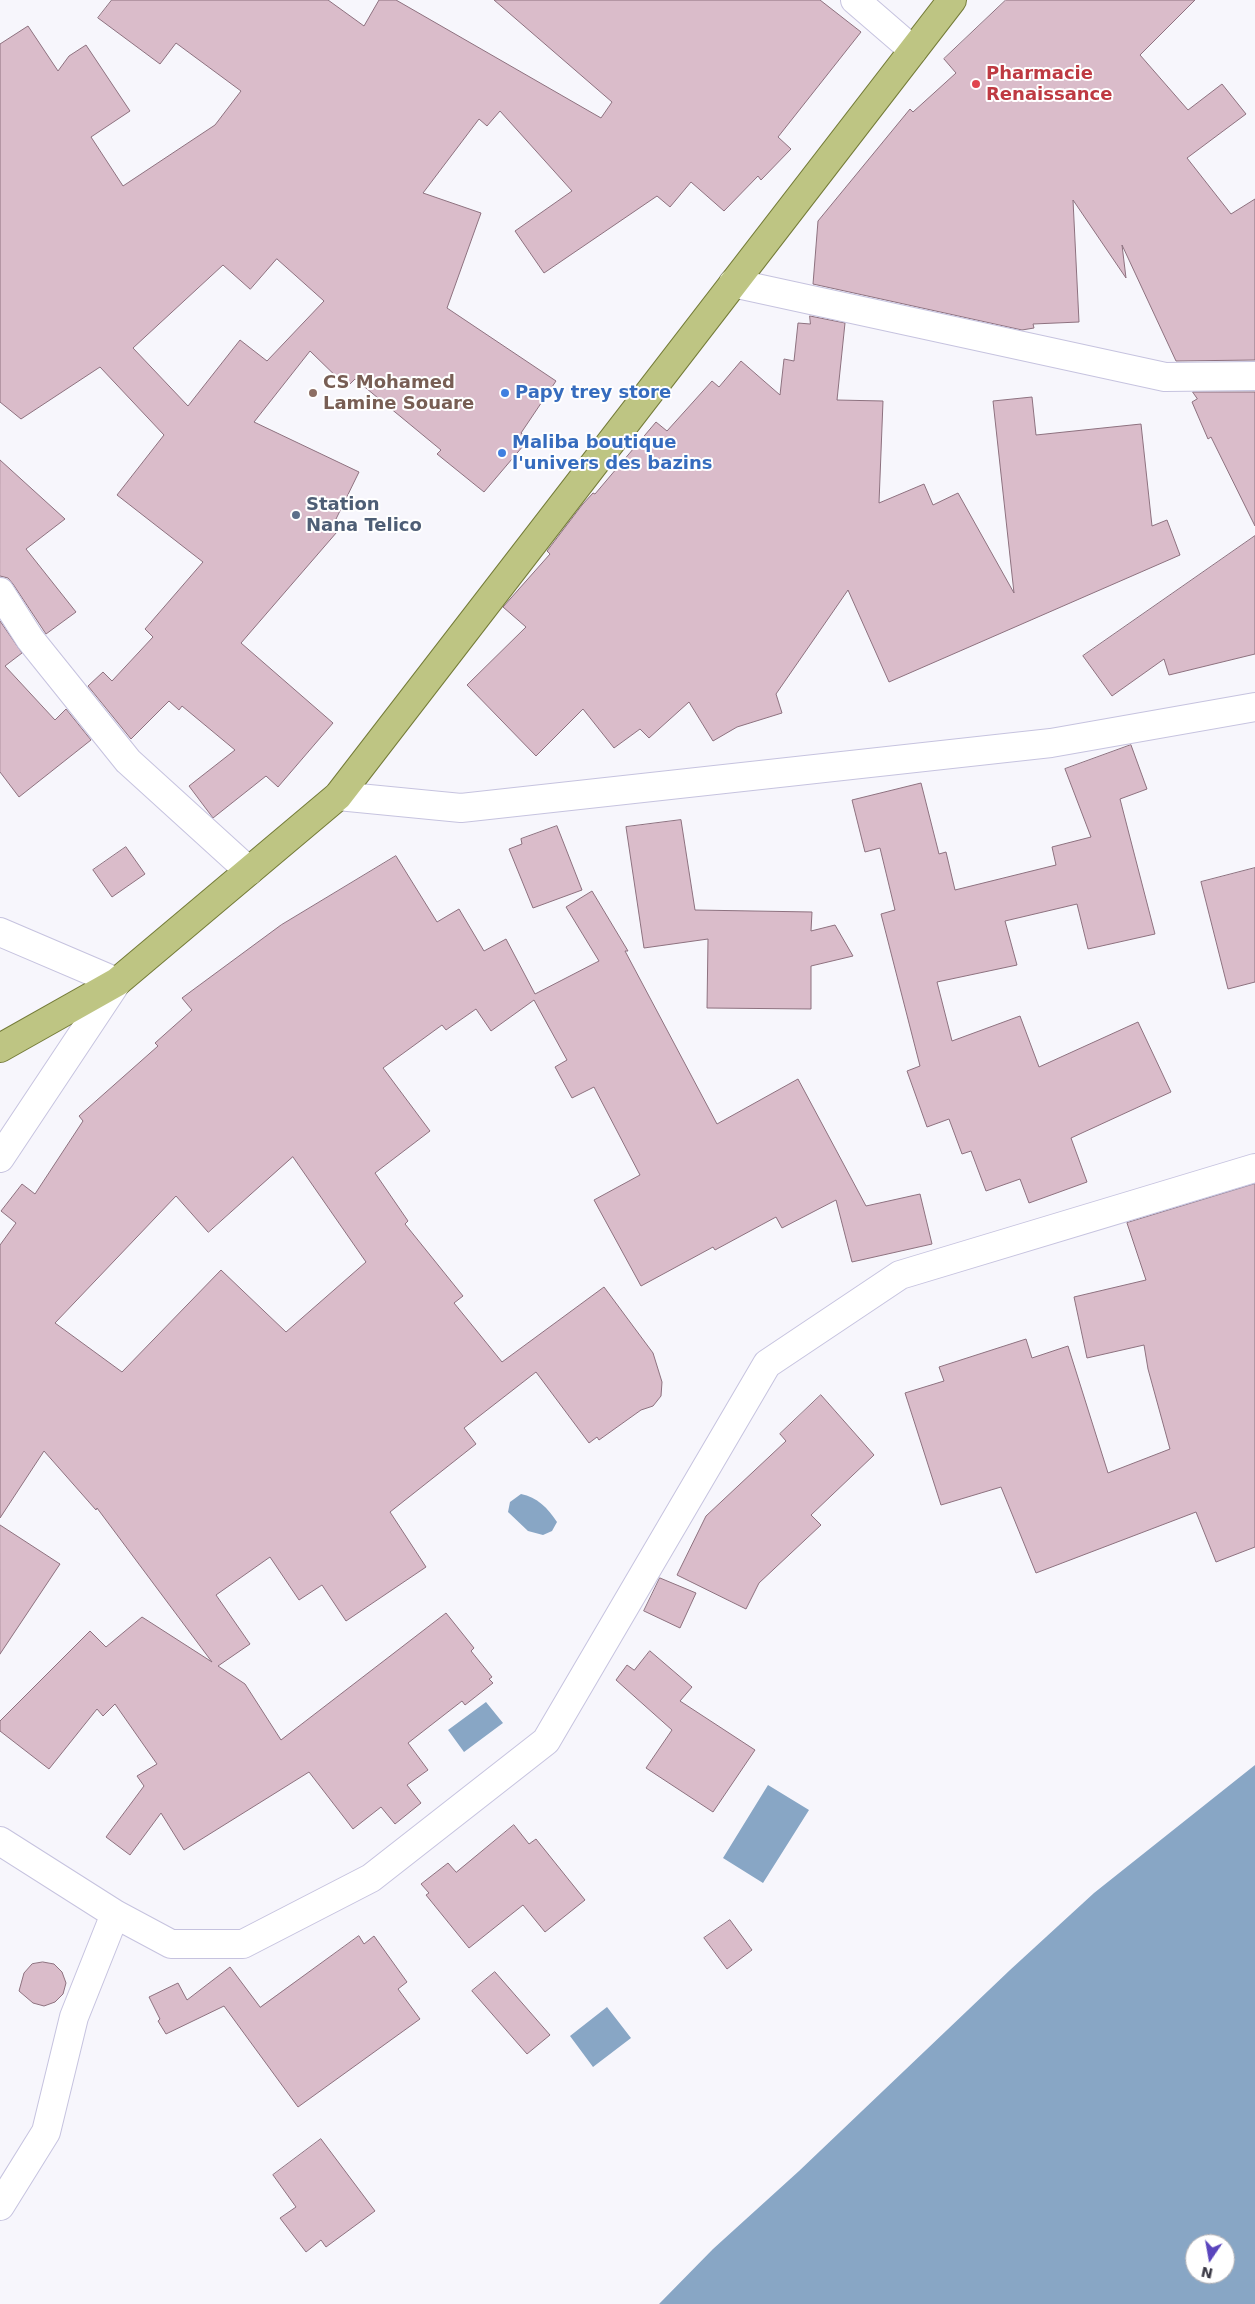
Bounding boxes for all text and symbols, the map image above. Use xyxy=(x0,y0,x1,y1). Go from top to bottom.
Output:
place label: Pharmacie Renaissance xyxy=(986,63,1112,106)
marker: Pharmacie Renaissance xyxy=(970,78,982,90)
place label: CS Mohamed Lamine Souare xyxy=(323,372,474,414)
place label: Papy trey store xyxy=(515,382,671,404)
marker: CS Mohamed Lamine Souare xyxy=(307,387,319,399)
marker: Papy trey store xyxy=(499,387,511,399)
place label: Maliba boutique l'univers des bazins xyxy=(512,432,713,474)
marker: Maliba boutique l'univers des bazins xyxy=(496,447,508,459)
place label: Station Nana Telico xyxy=(306,494,422,536)
marker: Station Nana Telico xyxy=(290,509,302,521)
north arrow xyxy=(1185,2234,1235,2284)
text: N xyxy=(1200,2264,1214,2282)

